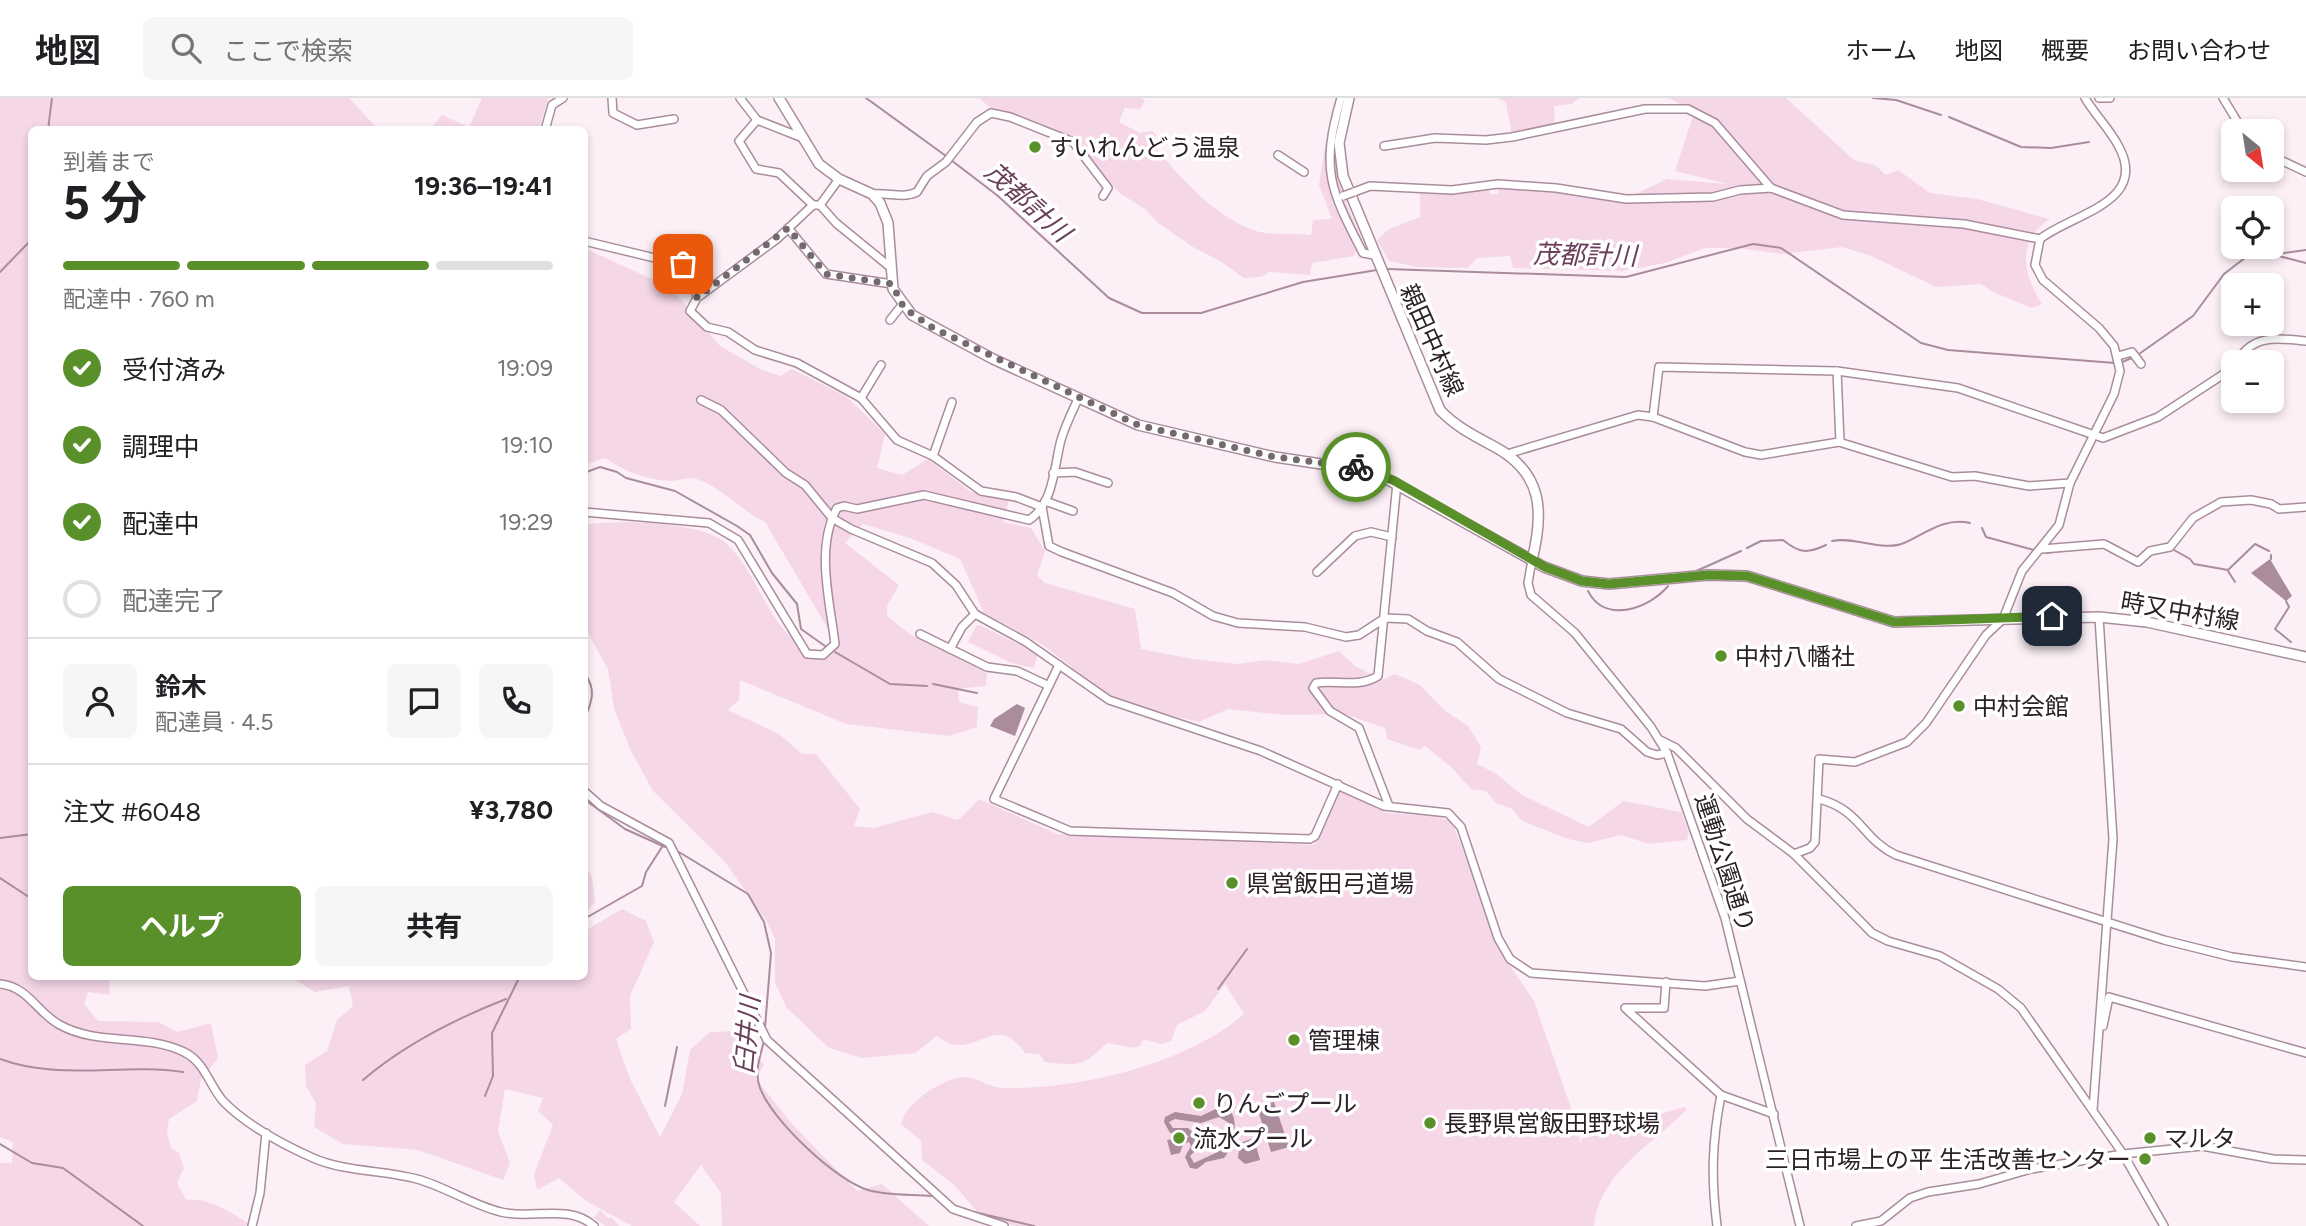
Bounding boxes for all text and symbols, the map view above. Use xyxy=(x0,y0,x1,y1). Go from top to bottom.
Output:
search box xyxy=(143,17,633,80)
icon: search xyxy=(167,29,205,67)
text: 地図 xyxy=(35,31,101,70)
text: ここで検索 xyxy=(223,35,353,67)
text: ホーム xyxy=(1846,36,1917,65)
text: 地図 xyxy=(1955,36,2003,65)
text: 概要 xyxy=(2041,36,2089,65)
text: お問い合わせ xyxy=(2127,36,2271,65)
north arrow xyxy=(2221,119,2284,182)
map controls xyxy=(2221,119,2284,413)
place label: すいれんどう温泉 xyxy=(1049,133,1240,162)
marker: すいれんどう温泉 xyxy=(1027,139,1043,155)
text: 到着まで xyxy=(63,148,155,176)
water label: 茂都計川 xyxy=(979,155,1080,251)
text: 19:36–19:41 xyxy=(414,170,553,202)
text: 5 分 xyxy=(63,175,147,231)
button: locate xyxy=(2221,196,2284,259)
pin xyxy=(653,234,713,294)
water label: 茂都計川 xyxy=(1533,238,1640,272)
icon: bag xyxy=(664,245,702,283)
button: + xyxy=(2221,273,2284,336)
street label: 親田中村線 xyxy=(1394,279,1470,401)
text: 配達中 · 760 m xyxy=(63,285,215,313)
icon: check xyxy=(63,349,101,387)
button: − xyxy=(2221,350,2284,413)
text: 受付済み xyxy=(122,354,226,386)
text: 19:09 xyxy=(497,354,553,382)
icon: check xyxy=(63,426,101,464)
text: 調理中 xyxy=(122,431,200,463)
text: 19:10 xyxy=(500,431,553,459)
courier xyxy=(1321,432,1391,502)
icon: bike xyxy=(1337,448,1375,486)
icon: check xyxy=(63,503,101,541)
text: 配達中 xyxy=(122,508,200,540)
text: 19:29 xyxy=(499,508,553,536)
text: 配達完了 xyxy=(122,585,226,617)
pin xyxy=(2022,586,2082,646)
street label: 時又中村線 xyxy=(2118,586,2242,636)
icon: home xyxy=(2033,597,2071,635)
place label: 中村八幡社 xyxy=(1735,642,1855,671)
marker: 中村八幡社 xyxy=(1713,648,1729,664)
button: person xyxy=(63,664,137,738)
button: chat xyxy=(387,664,461,738)
button: phone xyxy=(479,664,553,738)
text: 鈴木 xyxy=(155,671,207,703)
place label: 中村会館 xyxy=(1973,692,2069,721)
marker: 中村会館 xyxy=(1951,698,1967,714)
text: 配達員 · 4.5 xyxy=(155,708,274,736)
street label: 運動公園通り xyxy=(1689,790,1761,936)
text: ¥3,780 xyxy=(469,794,553,826)
text: 注文 #6048 xyxy=(63,796,201,828)
place label: 県営飯田弓道場 xyxy=(1246,869,1414,898)
marker: 県営飯田弓道場 xyxy=(1224,875,1240,891)
button: ヘルプ xyxy=(63,886,301,966)
button: 共有 xyxy=(315,886,553,966)
water label: 臼井川 xyxy=(728,992,767,1075)
place label: 管理棟 xyxy=(1308,1026,1380,1055)
marker: 管理棟 xyxy=(1286,1032,1302,1048)
place label: りんごプール xyxy=(1213,1089,1357,1118)
marker: りんごプール xyxy=(1191,1095,1207,1111)
place label: 長野県営飯田野球場 xyxy=(1444,1109,1660,1138)
marker: 長野県営飯田野球場 xyxy=(1422,1115,1438,1131)
place label: 流水プール xyxy=(1193,1124,1313,1153)
place label: マルタ xyxy=(2164,1124,2236,1153)
marker: 流水プール xyxy=(1171,1130,1187,1146)
marker: マルタ xyxy=(2142,1130,2158,1146)
place label: 三日市場上の平 生活改善センター xyxy=(1765,1145,2131,1174)
marker: 三日市場上の平 生活改善センター xyxy=(2137,1151,2153,1167)

